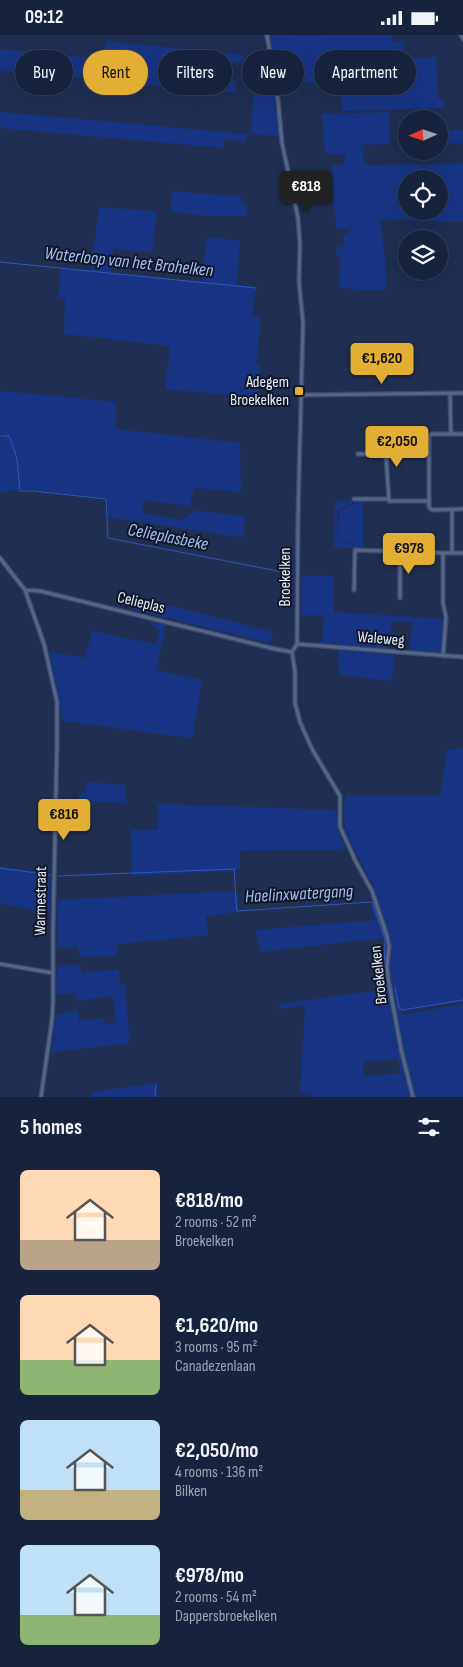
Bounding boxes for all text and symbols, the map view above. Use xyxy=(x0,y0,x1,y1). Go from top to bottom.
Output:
text: 09:12 xyxy=(25,6,63,29)
chip: Buy xyxy=(15,50,73,95)
chip: Rent xyxy=(83,50,148,95)
chip: Filters xyxy=(158,50,232,95)
chip: New xyxy=(242,50,304,95)
chip: Apartment xyxy=(314,50,416,95)
north arrow xyxy=(398,110,448,160)
map controls xyxy=(398,110,448,280)
button: locate xyxy=(398,170,448,220)
pin: €818 xyxy=(276,171,336,213)
text: €818 xyxy=(291,177,321,196)
button: layers xyxy=(398,230,448,280)
water label: Waterloop van het Brohelken xyxy=(44,243,215,281)
pin: €1,620 xyxy=(341,343,423,385)
text: €1,620 xyxy=(362,349,402,368)
place label: Adegem Broekelken xyxy=(230,373,289,410)
marker: Adegem Broekelken xyxy=(293,385,305,397)
pin: €2,050 xyxy=(356,425,438,468)
text: €2,050 xyxy=(376,432,418,451)
water label: Celieplasbeke xyxy=(126,519,210,555)
pin: €978 xyxy=(379,533,439,575)
text: €978 xyxy=(394,539,424,558)
street label: Broekelken xyxy=(276,548,295,606)
street label: Celieplas xyxy=(115,588,167,618)
street label: Waleweg xyxy=(357,627,405,651)
pin: €816 xyxy=(34,799,94,841)
text: €816 xyxy=(49,805,79,824)
street label: Warmestraat xyxy=(31,866,51,936)
water label: Haelinxwatergang xyxy=(244,881,354,907)
street label: Broekelken xyxy=(366,945,392,1005)
icon: filters xyxy=(415,1113,443,1141)
text: 5 homes xyxy=(20,1115,82,1140)
text: €818/mo xyxy=(175,1188,243,1213)
icon: home xyxy=(60,1190,120,1250)
text: 2 rooms · 52 m² xyxy=(175,1213,257,1232)
text: Broekelken xyxy=(175,1232,234,1251)
text: €1,620/mo xyxy=(175,1313,258,1338)
icon: home xyxy=(60,1315,120,1375)
text: 3 rooms · 95 m² xyxy=(175,1338,257,1357)
text: Canadezenlaan xyxy=(175,1357,256,1376)
text: €2,050/mo xyxy=(175,1438,259,1463)
icon: home xyxy=(60,1440,120,1500)
text: 4 rooms · 136 m² xyxy=(175,1463,263,1482)
text: Bilken xyxy=(175,1482,207,1501)
text: €978/mo xyxy=(175,1563,244,1588)
icon: home xyxy=(60,1565,120,1625)
text: 2 rooms · 54 m² xyxy=(175,1588,257,1607)
text: Dappersbroekelken xyxy=(175,1607,277,1626)

